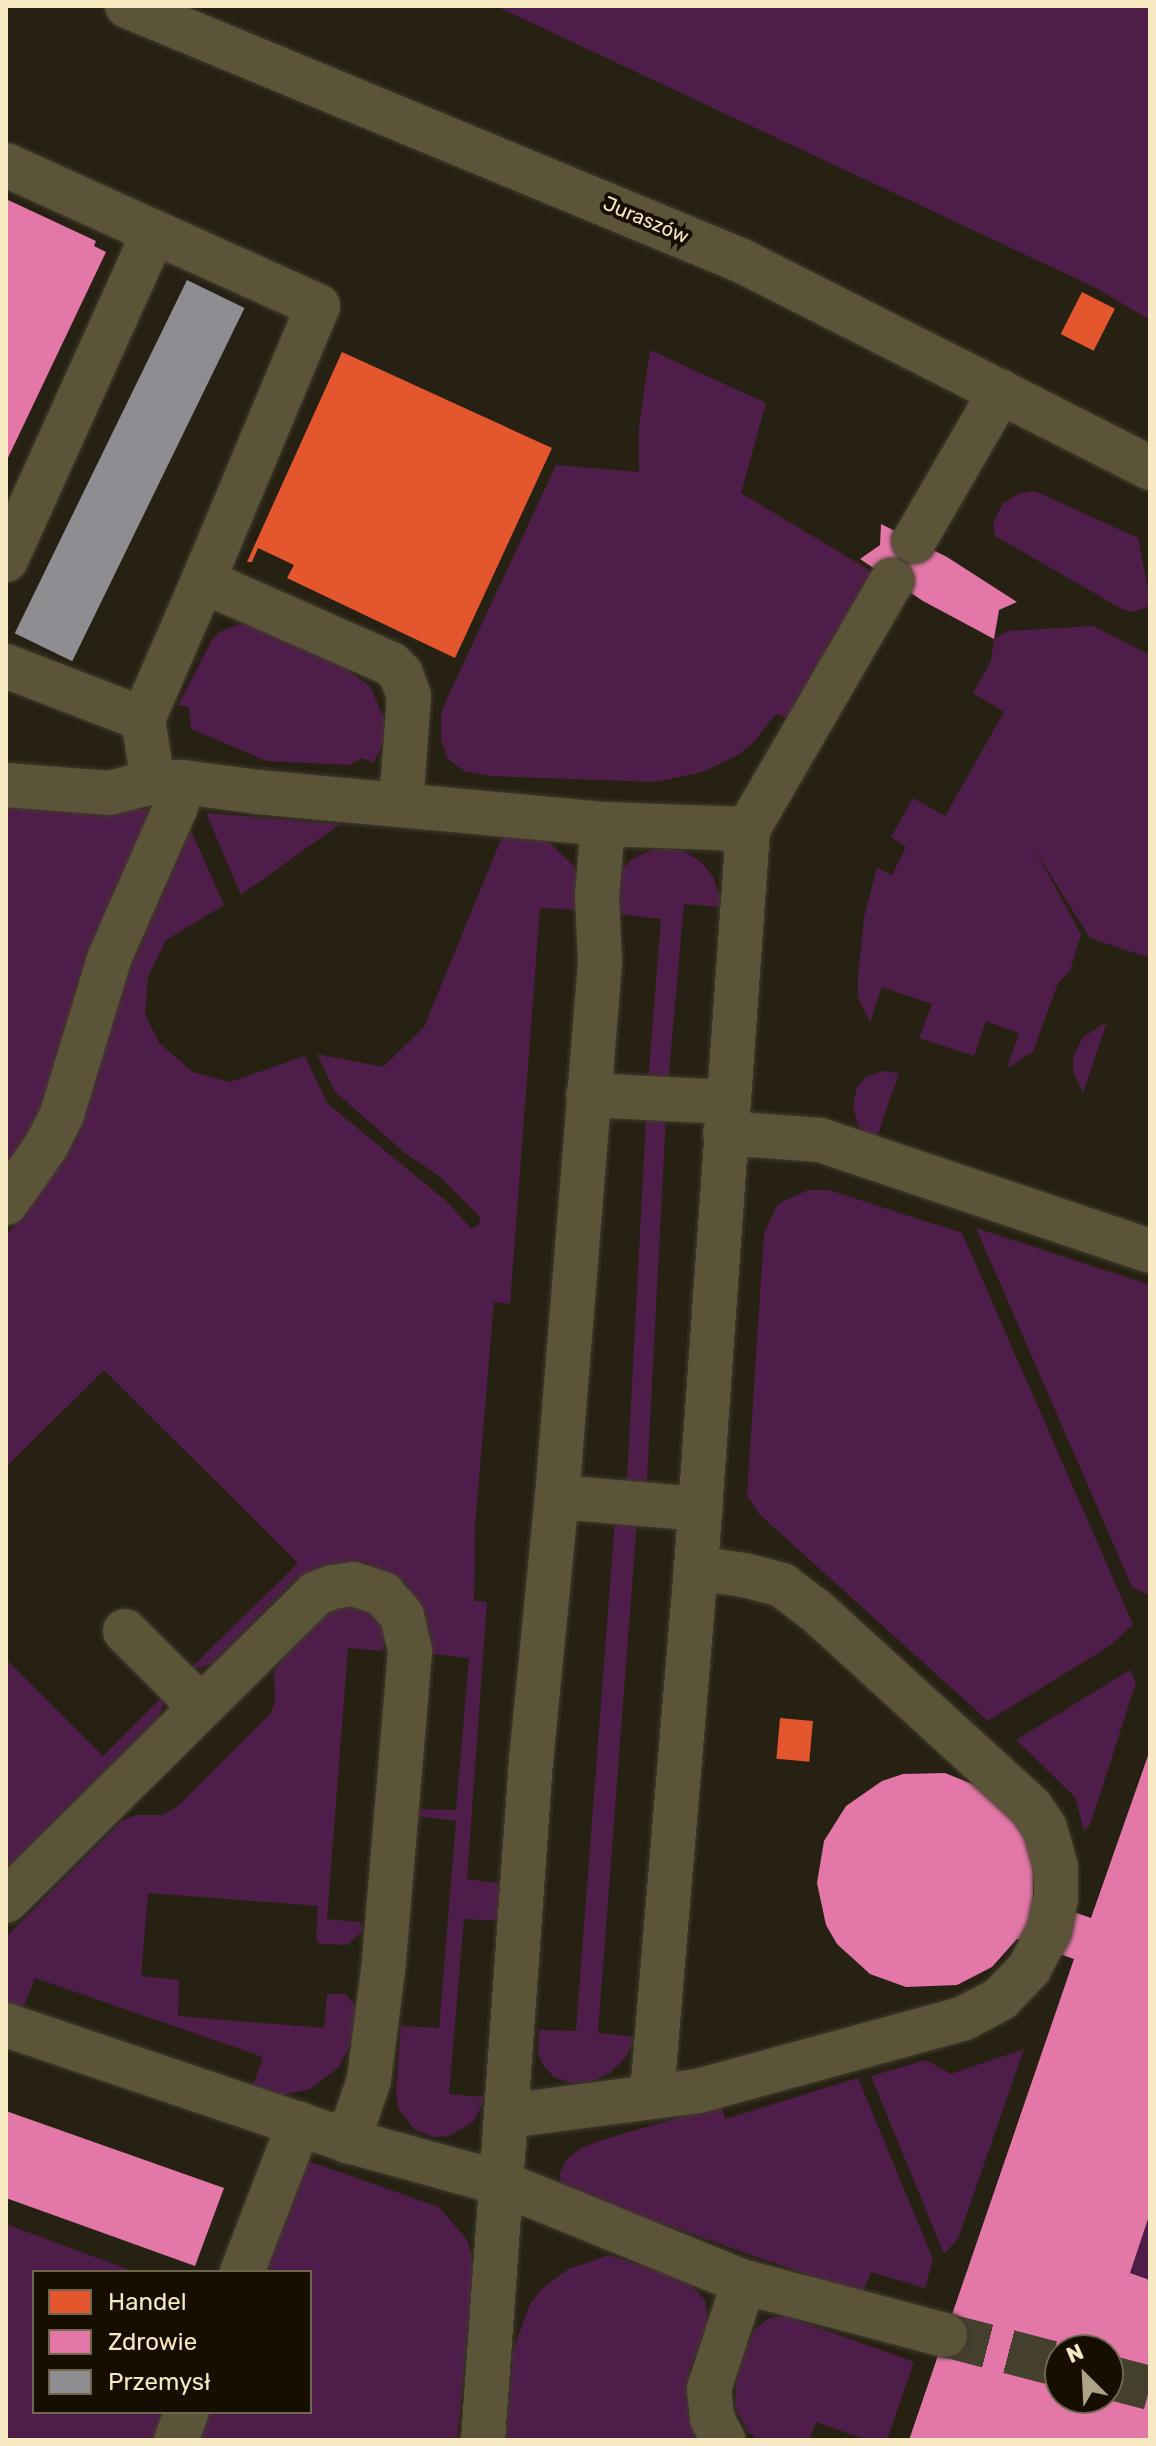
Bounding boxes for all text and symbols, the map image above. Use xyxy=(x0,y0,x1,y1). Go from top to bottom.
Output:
street label: Juraszów xyxy=(600,191,692,249)
legend xyxy=(32,2270,312,2414)
text: Handel xyxy=(108,2288,186,2316)
text: Zdrowie xyxy=(108,2328,197,2356)
north arrow xyxy=(1044,2334,1124,2414)
text: N xyxy=(1062,2338,1088,2369)
text: Przemysł xyxy=(108,2368,211,2396)

